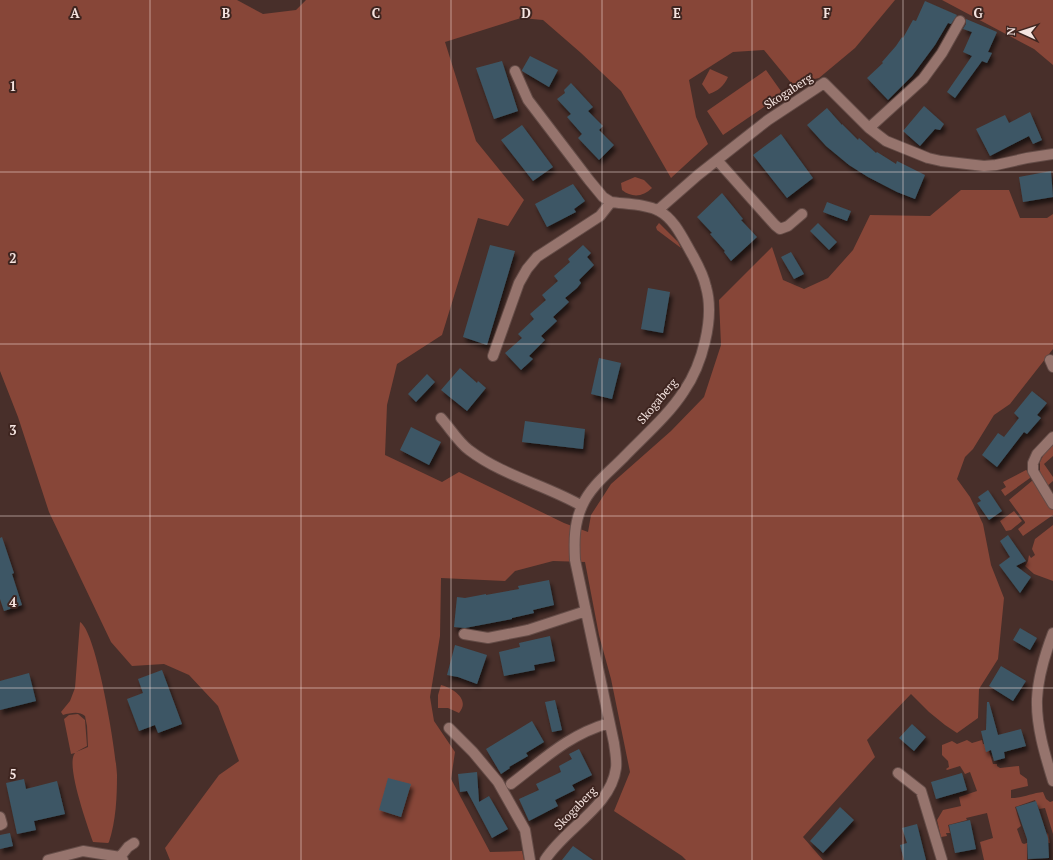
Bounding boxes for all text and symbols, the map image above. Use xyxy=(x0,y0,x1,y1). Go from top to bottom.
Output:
text: A xyxy=(70,4,80,22)
text: B xyxy=(222,4,230,22)
text: C xyxy=(372,4,380,22)
text: D xyxy=(521,4,531,22)
text: E xyxy=(673,4,681,22)
text: F xyxy=(823,4,831,22)
text: G xyxy=(973,4,983,22)
north arrow xyxy=(1001,12,1041,52)
text: N xyxy=(1004,26,1018,36)
street label: Skogaberg xyxy=(761,69,816,112)
text: 1 xyxy=(9,77,17,95)
text: 2 xyxy=(9,249,17,267)
street label: Skogaberg xyxy=(634,375,681,427)
text: 3 xyxy=(9,421,17,439)
text: 4 xyxy=(9,593,17,611)
text: 5 xyxy=(9,765,17,783)
street label: Skogaberg xyxy=(551,783,600,833)

